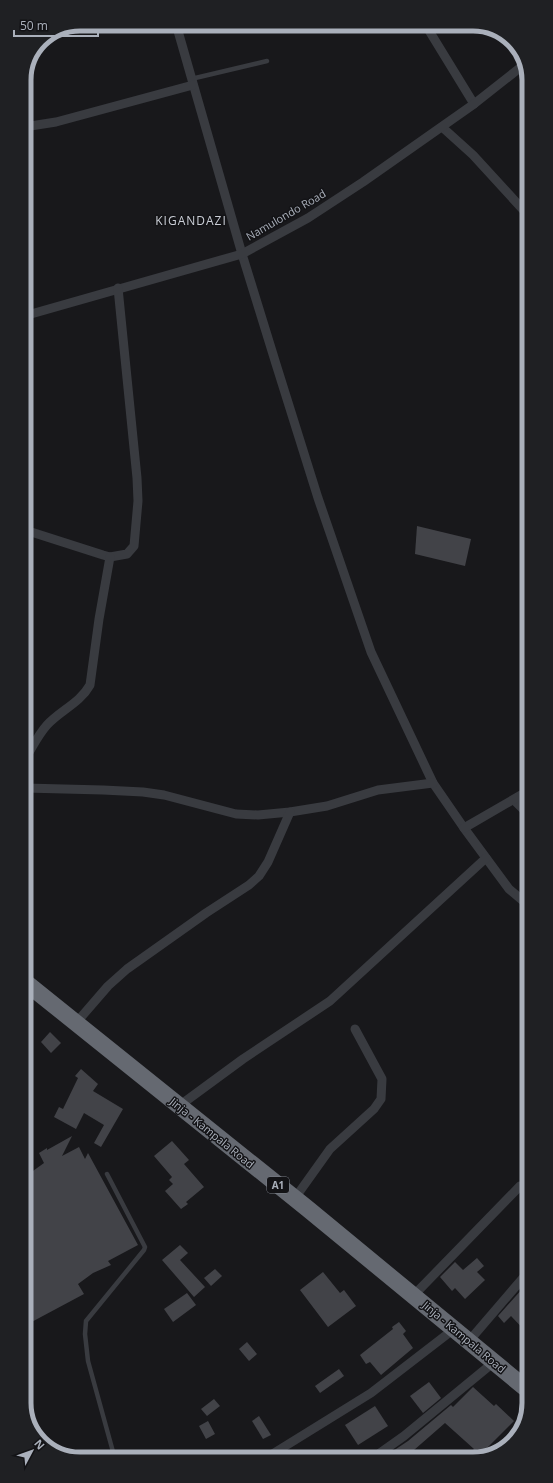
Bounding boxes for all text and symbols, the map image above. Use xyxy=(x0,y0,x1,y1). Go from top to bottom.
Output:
scale bar xyxy=(14,12,98,38)
text: 50 m xyxy=(20,17,48,34)
street label: Namulondo Road xyxy=(243,186,328,244)
district label: KIGANDAZI xyxy=(155,212,227,229)
street label: Jinja - Kampala Road xyxy=(166,1093,258,1171)
road number: A1 xyxy=(267,1177,289,1193)
street label: Jinja - Kampala Road xyxy=(419,1297,509,1376)
north arrow xyxy=(12,1431,52,1471)
text: N xyxy=(31,1436,49,1452)

